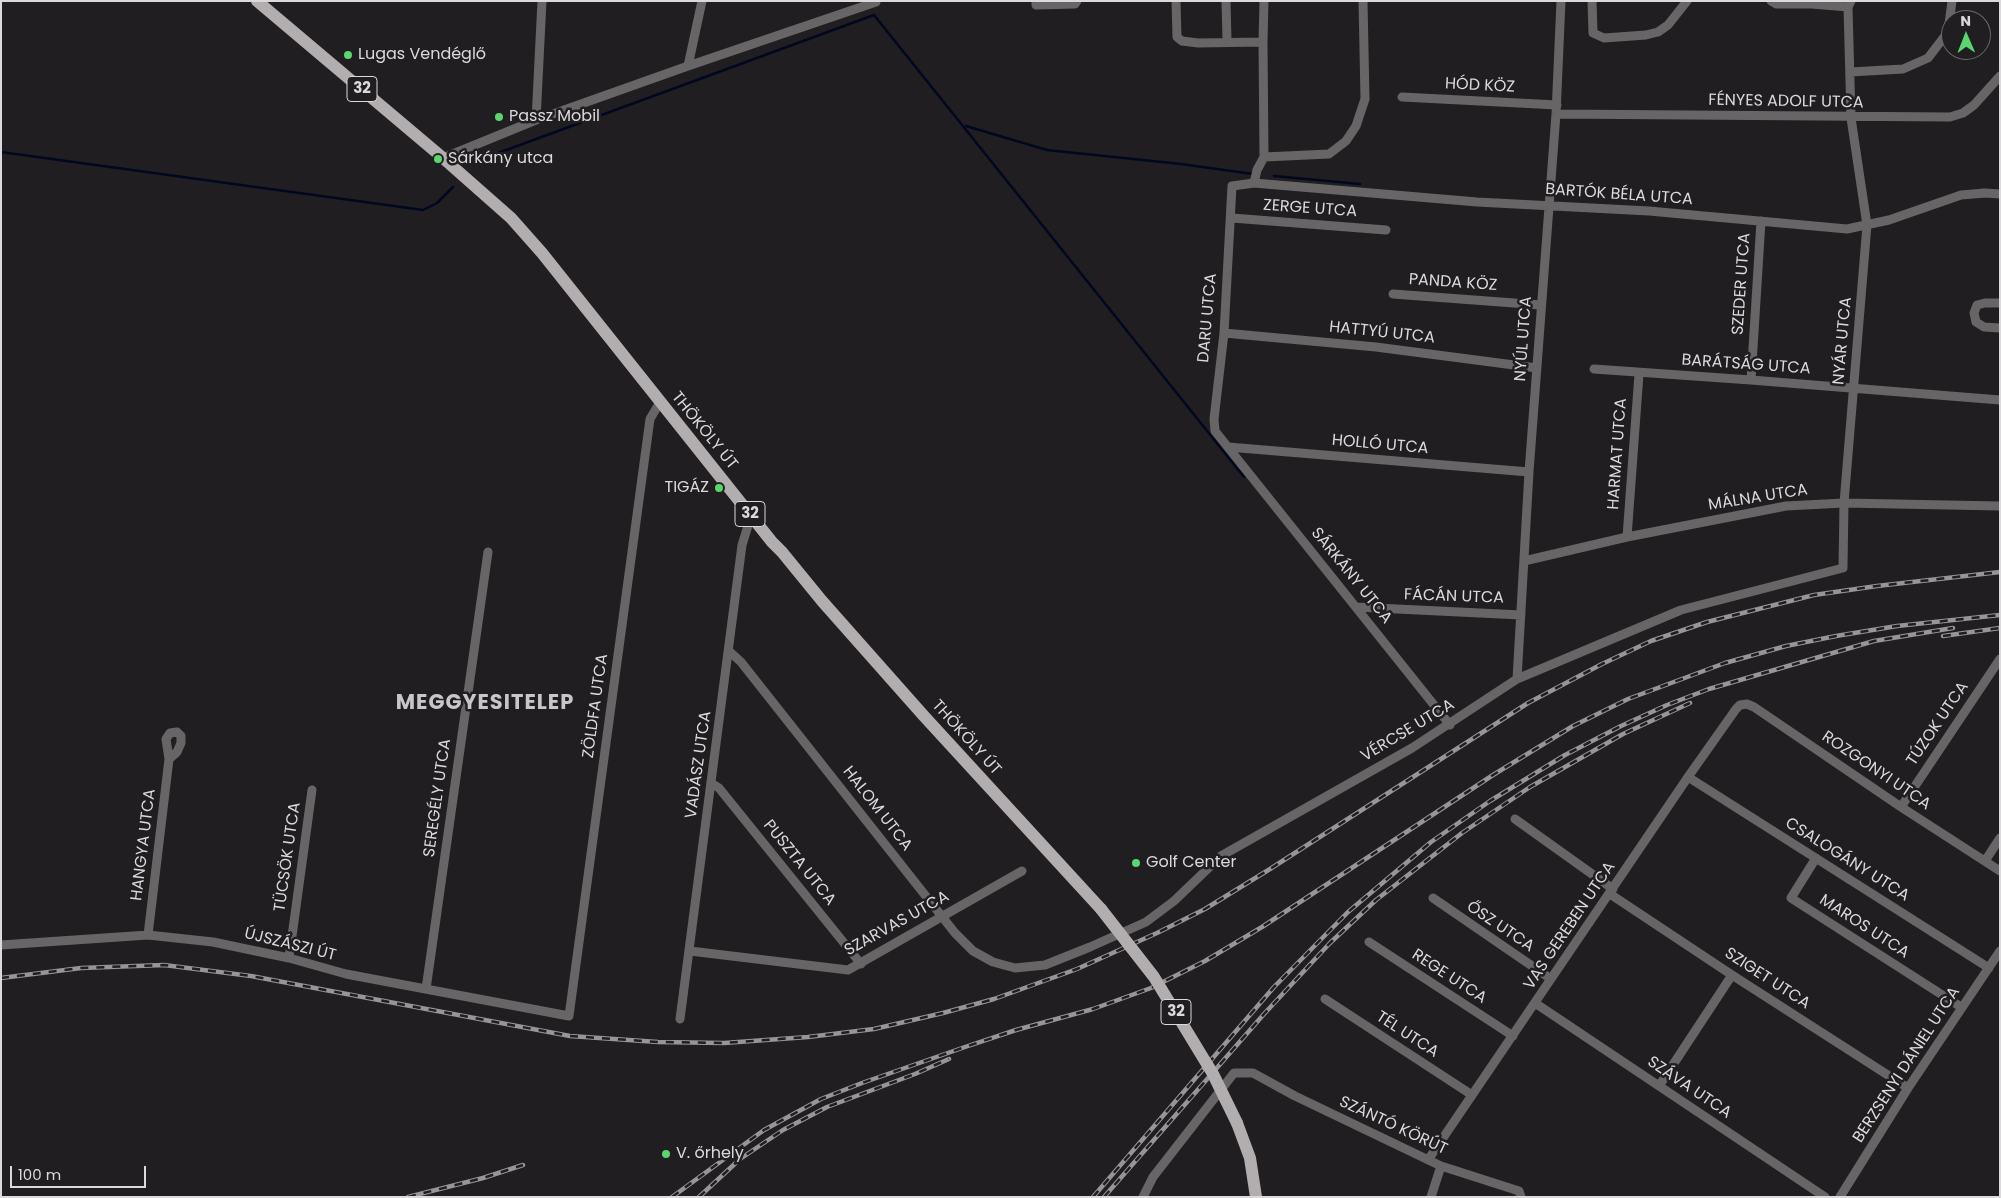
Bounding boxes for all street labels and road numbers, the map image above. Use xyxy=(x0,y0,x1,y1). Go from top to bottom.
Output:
street label: HÓD KÖZ xyxy=(1445,75,1515,97)
road number: 32 xyxy=(347,76,377,102)
street label: FÉNYES ADOLF UTCA xyxy=(1708,91,1864,113)
street label: BARTÓK BÉLA UTCA xyxy=(1545,180,1693,210)
street label: ZERGE UTCA xyxy=(1262,196,1358,222)
street label: SZEDER UTCA xyxy=(1729,232,1755,336)
street label: PANDA KÖZ xyxy=(1408,270,1498,296)
street label: DARU UTCA xyxy=(1195,273,1221,363)
street label: NYÚL UTCA xyxy=(1511,296,1537,382)
street label: NYÁR UTCA xyxy=(1830,296,1856,386)
street label: HATTYÚ UTCA xyxy=(1328,318,1436,348)
street label: BARÁTSÁG UTCA xyxy=(1681,351,1811,379)
street label: THÖKÖLY ÚT xyxy=(667,388,741,474)
street label: HARMAT UTCA xyxy=(1605,398,1631,510)
street label: HOLLÓ UTCA xyxy=(1331,431,1429,459)
street label: MÁLNA UTCA xyxy=(1707,481,1809,515)
road number: 32 xyxy=(735,502,765,526)
street label: SÁRKÁNY UTCA xyxy=(1306,524,1396,628)
street label: FÁCÁN UTCA xyxy=(1404,586,1504,608)
street label: ZÖLDFA UTCA xyxy=(579,653,613,759)
street label: TÚZOK UTCA xyxy=(1903,678,1973,770)
street label: THÖKÖLY ÚT xyxy=(927,696,1005,780)
street label: VÉRCSE UTCA xyxy=(1358,696,1458,766)
street label: VADÁSZ UTCA xyxy=(682,710,716,820)
street label: ROZGONYI UTCA xyxy=(1818,727,1934,815)
street label: SEREGÉLY UTCA xyxy=(420,738,456,858)
street label: HALOM UTCA xyxy=(838,763,916,855)
street label: HANGYA UTCA xyxy=(128,788,160,902)
street label: TÜCSÖK UTCA xyxy=(271,801,305,913)
street label: CSALOGÁNY UTCA xyxy=(1781,814,1913,906)
street label: PUSZTA UTCA xyxy=(759,816,839,910)
street label: VAS GEREBEN UTCA xyxy=(1520,858,1620,994)
street label: SZARVAS UTCA xyxy=(841,887,953,961)
street label: MAROS UTCA xyxy=(1816,891,1912,963)
street label: ŐSZ UTCA xyxy=(1463,897,1537,957)
street label: ÚJSZÁSZI ÚT xyxy=(242,924,338,966)
street label: SZIGET UTCA xyxy=(1721,944,1813,1014)
street label: REGE UTCA xyxy=(1408,946,1490,1008)
street label: BERZSENYI DÁNIEL UTCA xyxy=(1849,983,1965,1147)
road number: 32 xyxy=(1161,1000,1191,1024)
street label: TÉL UTCA xyxy=(1372,1008,1442,1062)
street label: SZÁVA UTCA xyxy=(1643,1053,1735,1123)
street label: SZÁNTÓ KÖRÚT xyxy=(1336,1093,1450,1159)

